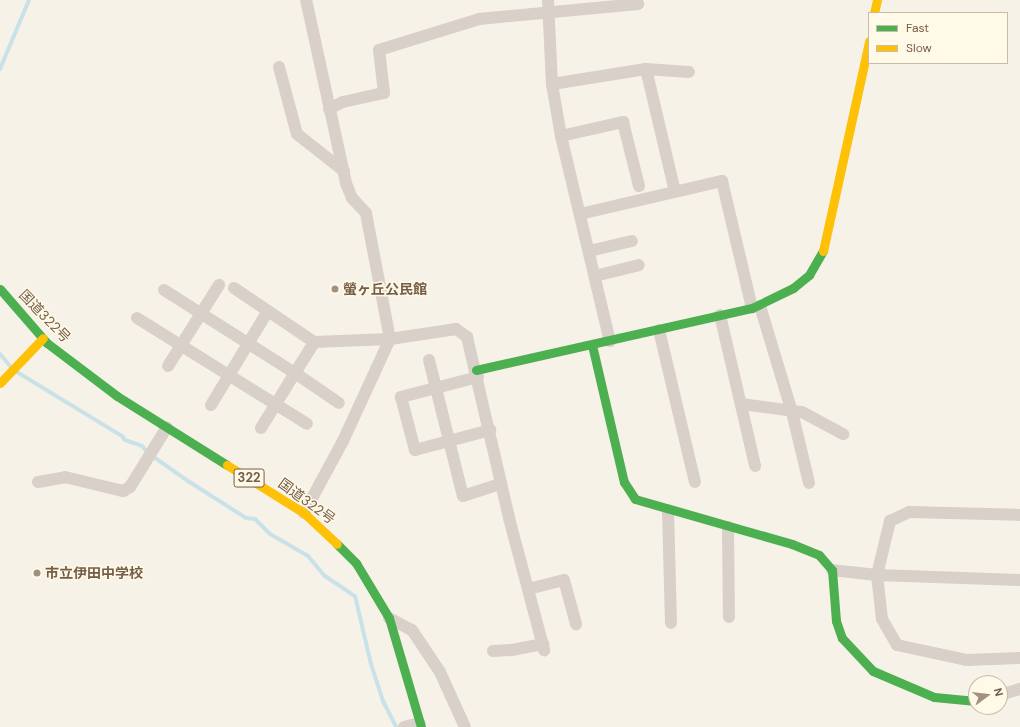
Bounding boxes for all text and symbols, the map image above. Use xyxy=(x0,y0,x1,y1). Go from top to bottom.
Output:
legend xyxy=(868,12,1008,64)
text: Fast xyxy=(906,20,929,36)
text: Slow xyxy=(906,40,932,56)
place label: 螢ヶ丘公民館 xyxy=(343,281,427,297)
marker: 螢ヶ丘公民館 xyxy=(330,284,340,294)
street label: 国道322号 xyxy=(16,286,74,346)
road number: 322 xyxy=(233,467,265,489)
street label: 国道322号 xyxy=(275,475,339,527)
place label: 市立伊田中学校 xyxy=(45,565,143,581)
marker: 市立伊田中学校 xyxy=(32,568,42,578)
north arrow xyxy=(968,675,1008,715)
text: N xyxy=(991,686,1006,698)

